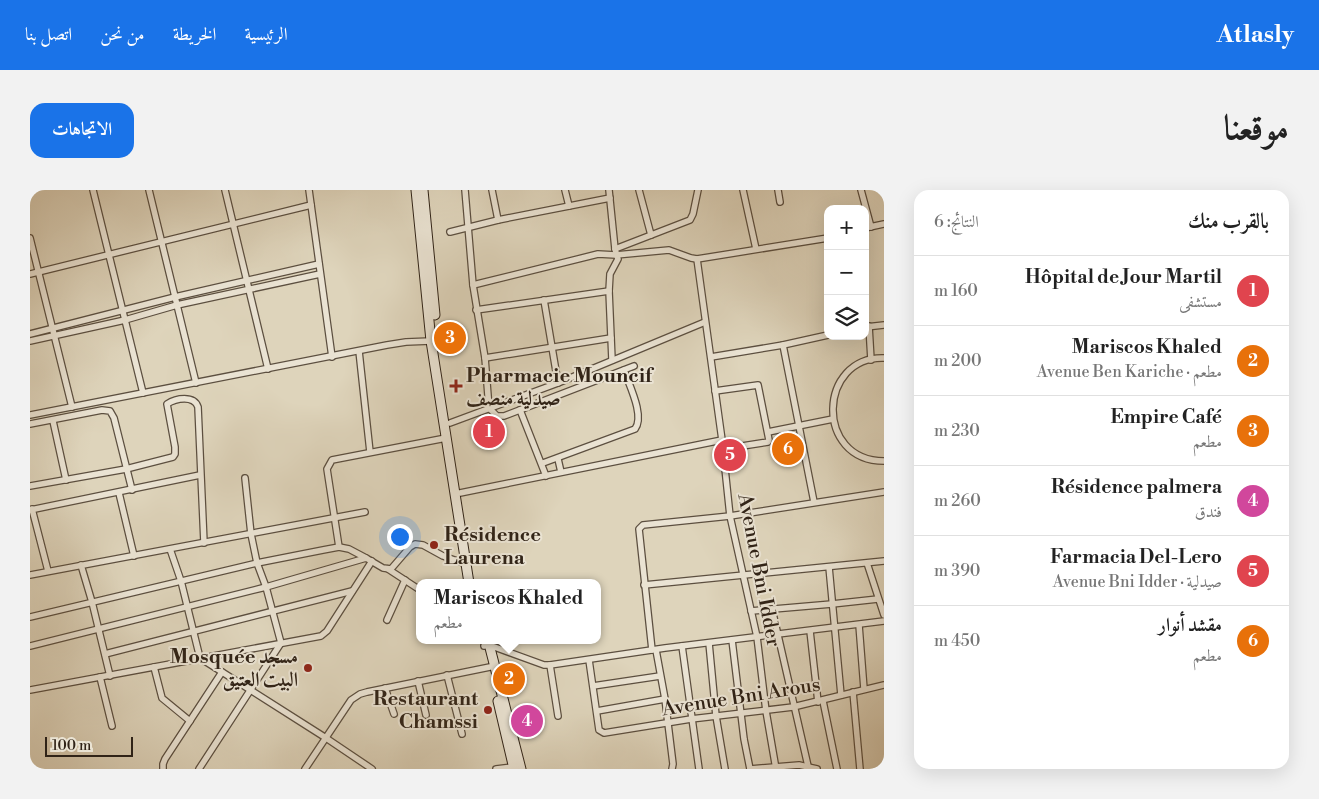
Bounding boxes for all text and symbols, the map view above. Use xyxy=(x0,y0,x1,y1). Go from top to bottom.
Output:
text: Atlasly xyxy=(1217,20,1294,50)
text: اتصل بنا xyxy=(25,23,72,46)
text: من نحن xyxy=(100,23,145,46)
text: الخريطة xyxy=(173,23,216,46)
text: الرئيسية xyxy=(244,23,288,46)
button: الاتجاهات xyxy=(30,103,134,158)
text: موقعنا xyxy=(1224,107,1289,150)
map controls xyxy=(824,205,869,340)
button: + xyxy=(824,205,869,250)
text: بالقرب منك xyxy=(1188,209,1269,235)
text: النتائج: 6 xyxy=(934,212,979,232)
button: − xyxy=(824,250,869,295)
text: Hôpital de Jour Martil xyxy=(1025,265,1222,289)
text: 160 m xyxy=(934,281,978,301)
text: 1 xyxy=(1249,281,1257,301)
text: مستشفى xyxy=(1179,292,1222,312)
button: layers xyxy=(824,295,869,340)
pin: 3 xyxy=(434,319,466,357)
text: Mariscos Khaled xyxy=(1072,335,1222,359)
text: 200 m xyxy=(934,351,982,371)
text: 2 xyxy=(1248,351,1258,371)
text: مطعم · Avenue Ben Kariche xyxy=(1037,362,1222,382)
place label: Pharmacie Mouncif صيدلية منصف xyxy=(466,364,655,412)
marker: Pharmacie Mouncif صيدلية منصف xyxy=(450,380,462,392)
text: Empire Café xyxy=(1111,405,1222,429)
pin: 1 xyxy=(473,413,505,451)
text: 230 m xyxy=(934,421,980,441)
text: 3 xyxy=(1248,421,1258,441)
pin: 6 xyxy=(772,430,804,468)
text: مطعم xyxy=(1193,432,1222,452)
pin: 5 xyxy=(714,436,746,474)
text: Résidence palmera xyxy=(1051,475,1222,499)
street label: Avenue Bni Idder xyxy=(731,490,786,649)
text: 260 m xyxy=(934,491,981,511)
text: 4 xyxy=(1248,491,1258,511)
text: فندق xyxy=(1195,502,1222,522)
place label: Résidence Laurena xyxy=(444,523,541,571)
your location xyxy=(387,524,413,550)
marker: Résidence Laurena xyxy=(428,539,440,551)
text: Farmacia Del-Lero xyxy=(1050,545,1222,569)
text: 390 m xyxy=(934,561,980,581)
text: 5 xyxy=(1248,561,1258,581)
text: صيدلية · Avenue Bni Idder xyxy=(1053,572,1222,592)
popup xyxy=(416,579,601,644)
text: Mariscos Khaled xyxy=(433,586,584,610)
text: مطعم xyxy=(433,613,463,633)
text: مقشد أنوار xyxy=(1158,613,1222,637)
text: 450 m xyxy=(934,631,980,651)
text: 6 xyxy=(1248,631,1258,651)
place label: Mosquée مسجد البيت العتيق xyxy=(170,645,298,693)
text: مطعم xyxy=(1193,646,1222,666)
pin: 2 xyxy=(493,660,525,698)
marker: Mosquée مسجد البيت العتيق xyxy=(302,662,314,674)
street label: Avenue Bni Arous xyxy=(659,673,822,723)
place label: Restaurant Chamssi xyxy=(373,687,479,735)
pin: 4 xyxy=(511,702,543,740)
marker: Restaurant Chamssi xyxy=(482,704,494,716)
scale bar xyxy=(45,734,132,757)
text: 100 m xyxy=(52,737,91,755)

